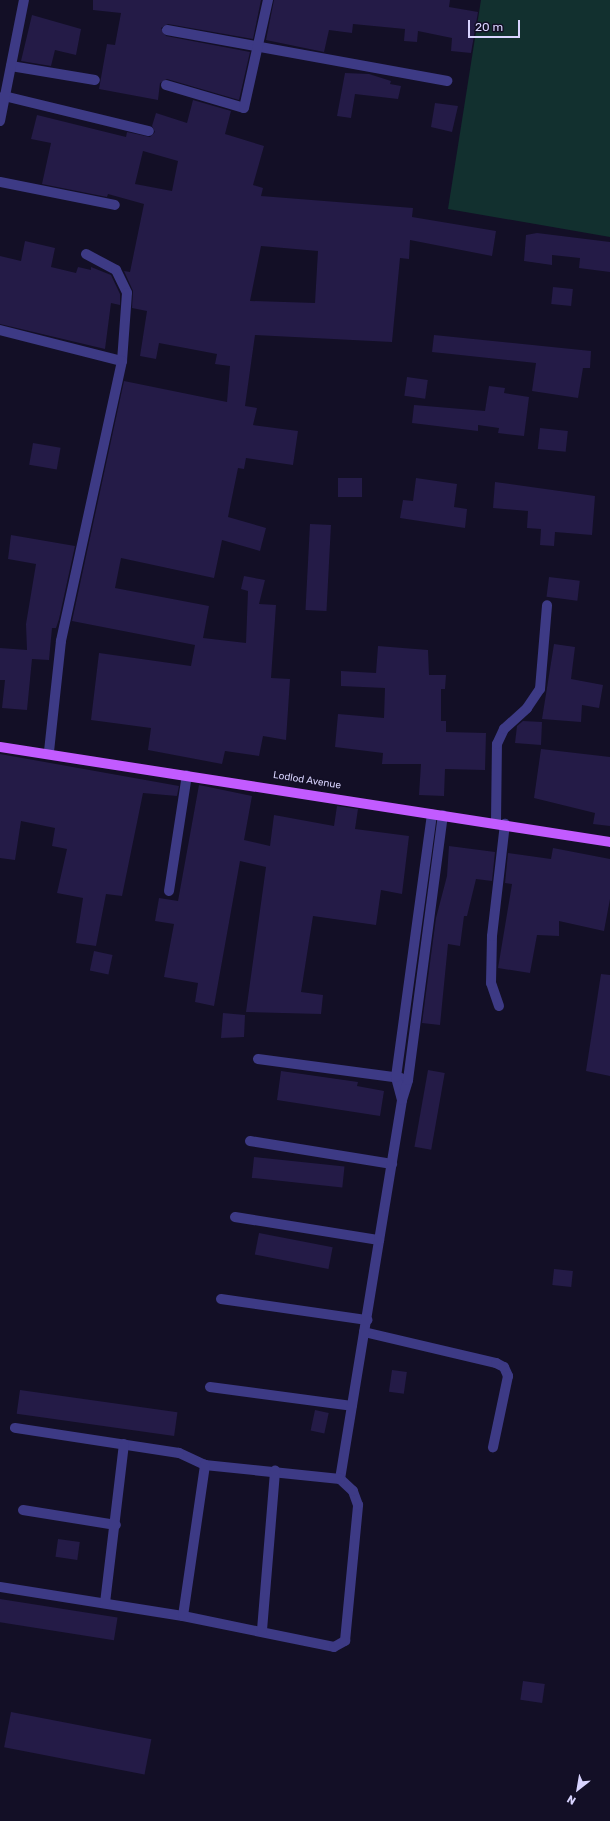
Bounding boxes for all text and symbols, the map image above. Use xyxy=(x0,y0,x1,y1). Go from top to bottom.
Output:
scale bar xyxy=(470,12,522,38)
text: 20 m xyxy=(475,20,503,34)
street label: Lodlod Avenue xyxy=(272,770,342,792)
north arrow xyxy=(558,1769,598,1809)
text: N xyxy=(565,1792,578,1807)

